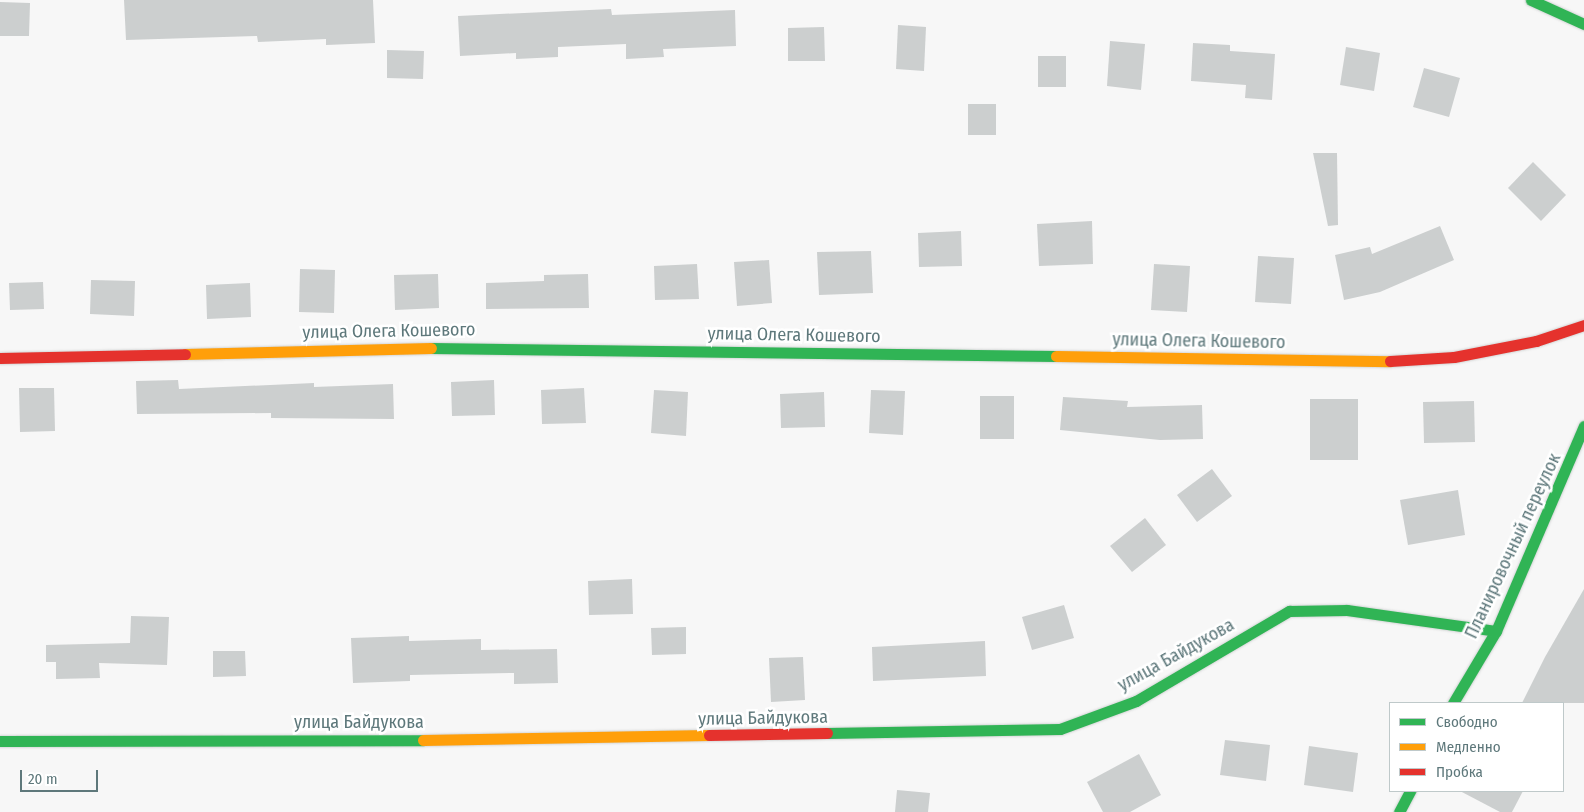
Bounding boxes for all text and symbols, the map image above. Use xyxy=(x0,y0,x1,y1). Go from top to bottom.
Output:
street label: улица Олега Кошевого xyxy=(302,319,476,343)
street label: улица Олега Кошевого xyxy=(707,323,881,347)
street label: улица Олега Кошевого xyxy=(1112,329,1286,353)
street label: Планировочный переулок xyxy=(1461,450,1565,642)
street label: улица Байдукова xyxy=(1114,614,1238,696)
legend xyxy=(1389,702,1564,792)
street label: улица Байдукова xyxy=(698,706,828,730)
street label: улица Байдукова xyxy=(294,711,424,733)
text: Свободно xyxy=(1436,713,1498,731)
text: Медленно xyxy=(1436,738,1501,756)
scale bar xyxy=(22,760,100,792)
text: Пробка xyxy=(1436,763,1483,781)
text: 20 m xyxy=(28,770,58,788)

